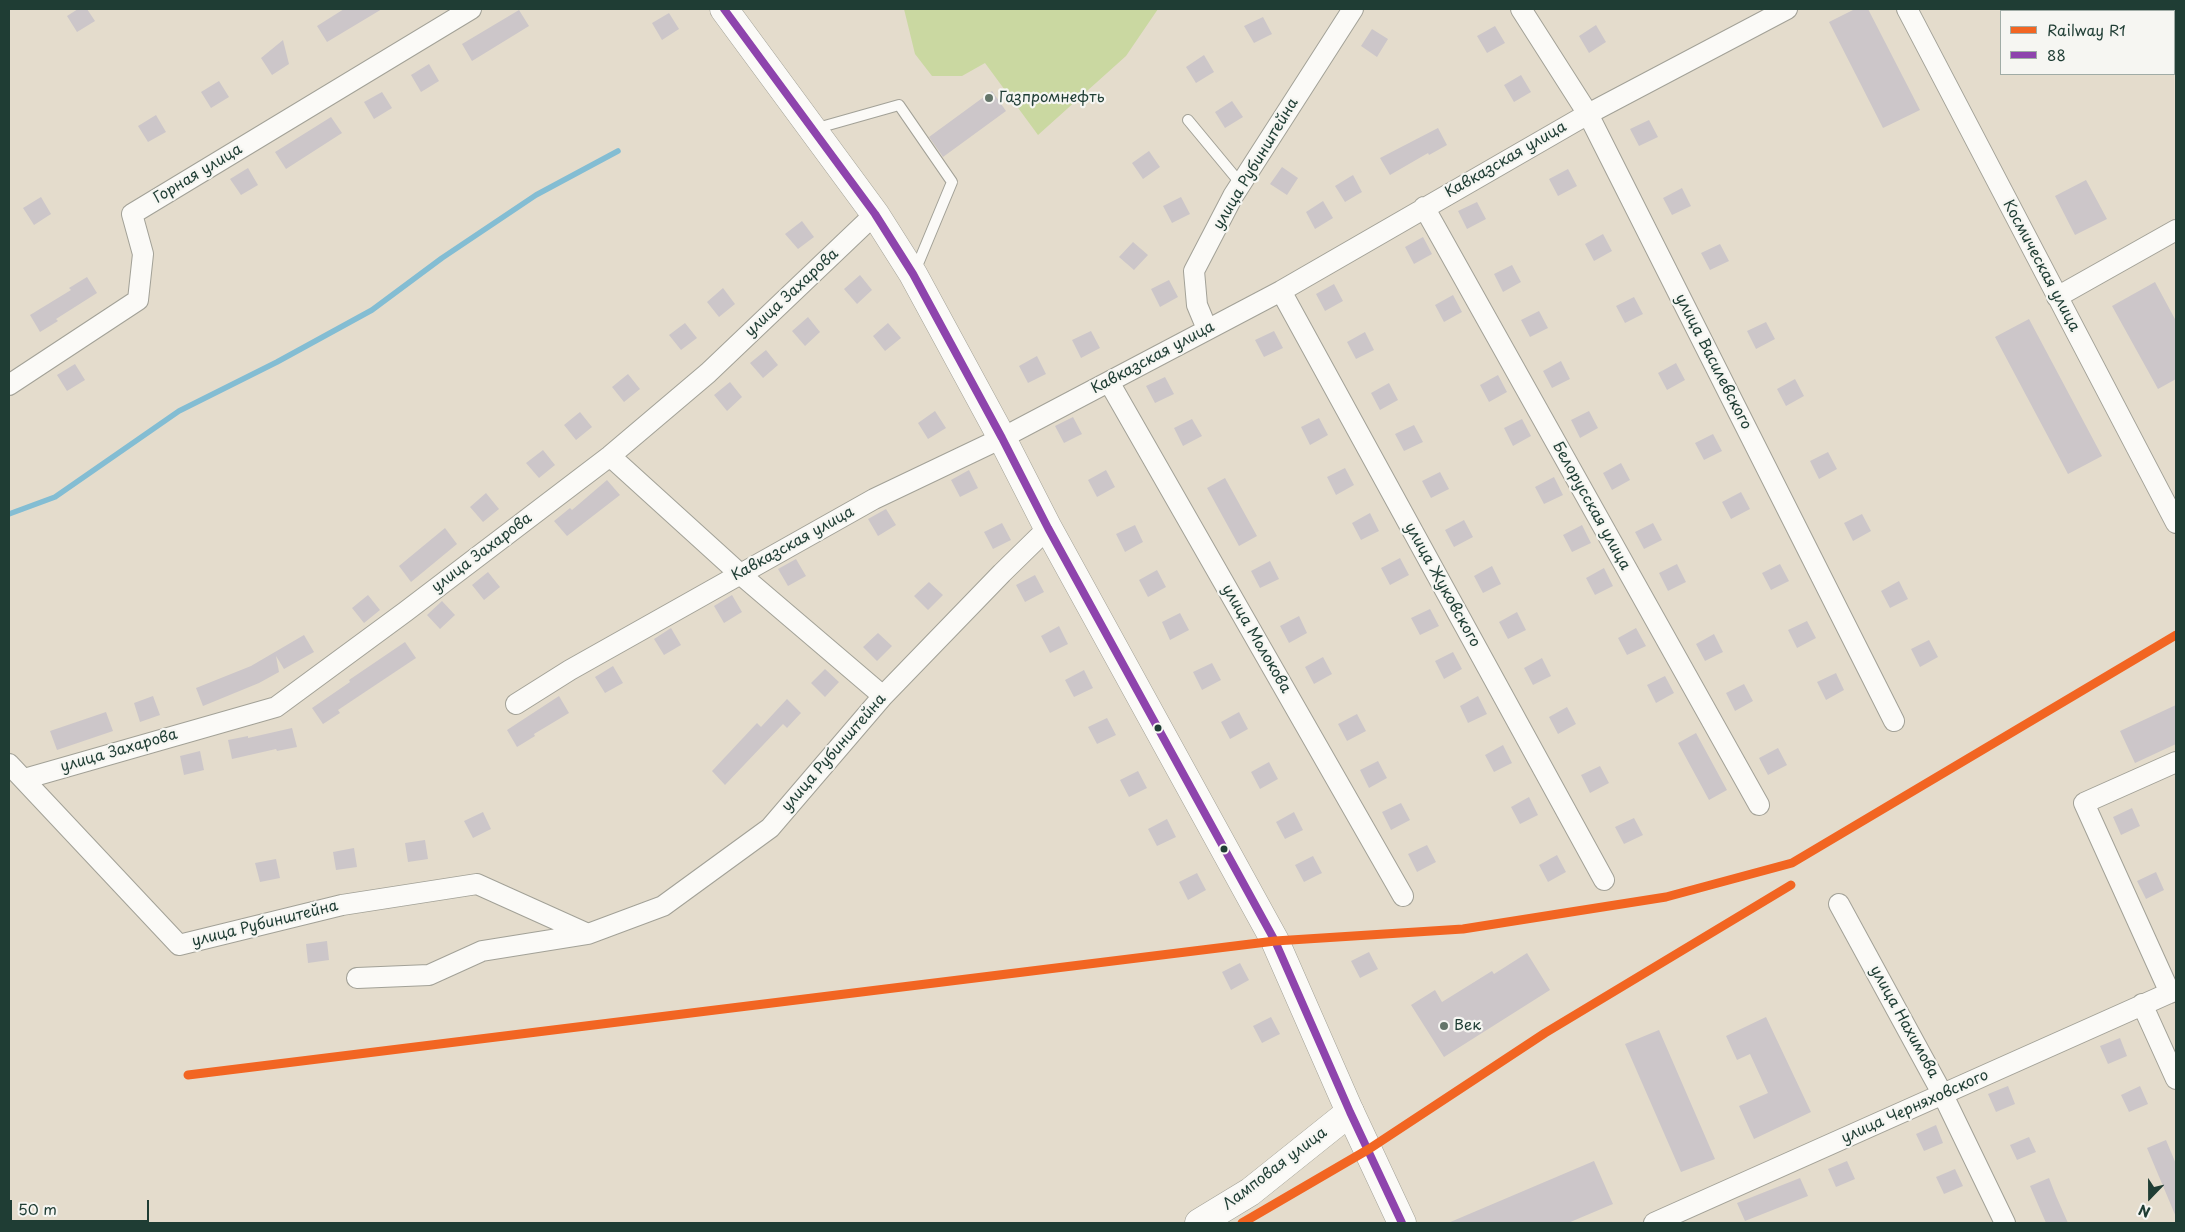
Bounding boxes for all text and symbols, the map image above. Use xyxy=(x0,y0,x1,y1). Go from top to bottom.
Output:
legend xyxy=(2000,10,2175,75)
text: Railway R1 xyxy=(2047,18,2126,41)
text: 88 xyxy=(2047,43,2066,66)
place label: Газпромнефть xyxy=(999,89,1104,107)
marker: Газпромнефть xyxy=(983,92,995,104)
street label: улица Рубинштейна xyxy=(1210,95,1302,233)
street label: Кавказская улица xyxy=(1442,118,1570,202)
street label: Горная улица xyxy=(150,141,246,207)
street label: Космическая улица xyxy=(1999,197,2083,335)
street label: улица Захарова xyxy=(742,245,842,341)
street label: улица Василевского xyxy=(1671,291,1755,433)
street label: Кавказская улица xyxy=(1088,318,1218,398)
street label: Белорусская улица xyxy=(1548,439,1634,573)
street label: Кавказская улица xyxy=(729,503,857,585)
street label: улица Захарова xyxy=(428,509,536,597)
street label: улица Жуковского xyxy=(1400,520,1484,650)
street label: улица Молокова xyxy=(1218,581,1294,697)
street label: улица Рубинштейна xyxy=(778,690,890,816)
unlabelled marker xyxy=(1153,723,1163,733)
street label: улица Захарова xyxy=(58,726,180,776)
unlabelled marker xyxy=(1219,844,1229,854)
street label: улица Рубинштейна xyxy=(190,897,340,951)
street label: улица Нахимова xyxy=(1866,963,1942,1081)
place label: Век xyxy=(1454,1017,1481,1035)
marker: Век xyxy=(1438,1020,1450,1032)
street label: улица Черняховского xyxy=(1839,1066,1991,1148)
street label: Ламповая улица xyxy=(1219,1124,1331,1214)
north arrow xyxy=(2125,1172,2175,1222)
scale bar xyxy=(12,1190,151,1222)
text: 50 m xyxy=(18,1197,57,1220)
text: N xyxy=(2135,1200,2153,1223)

